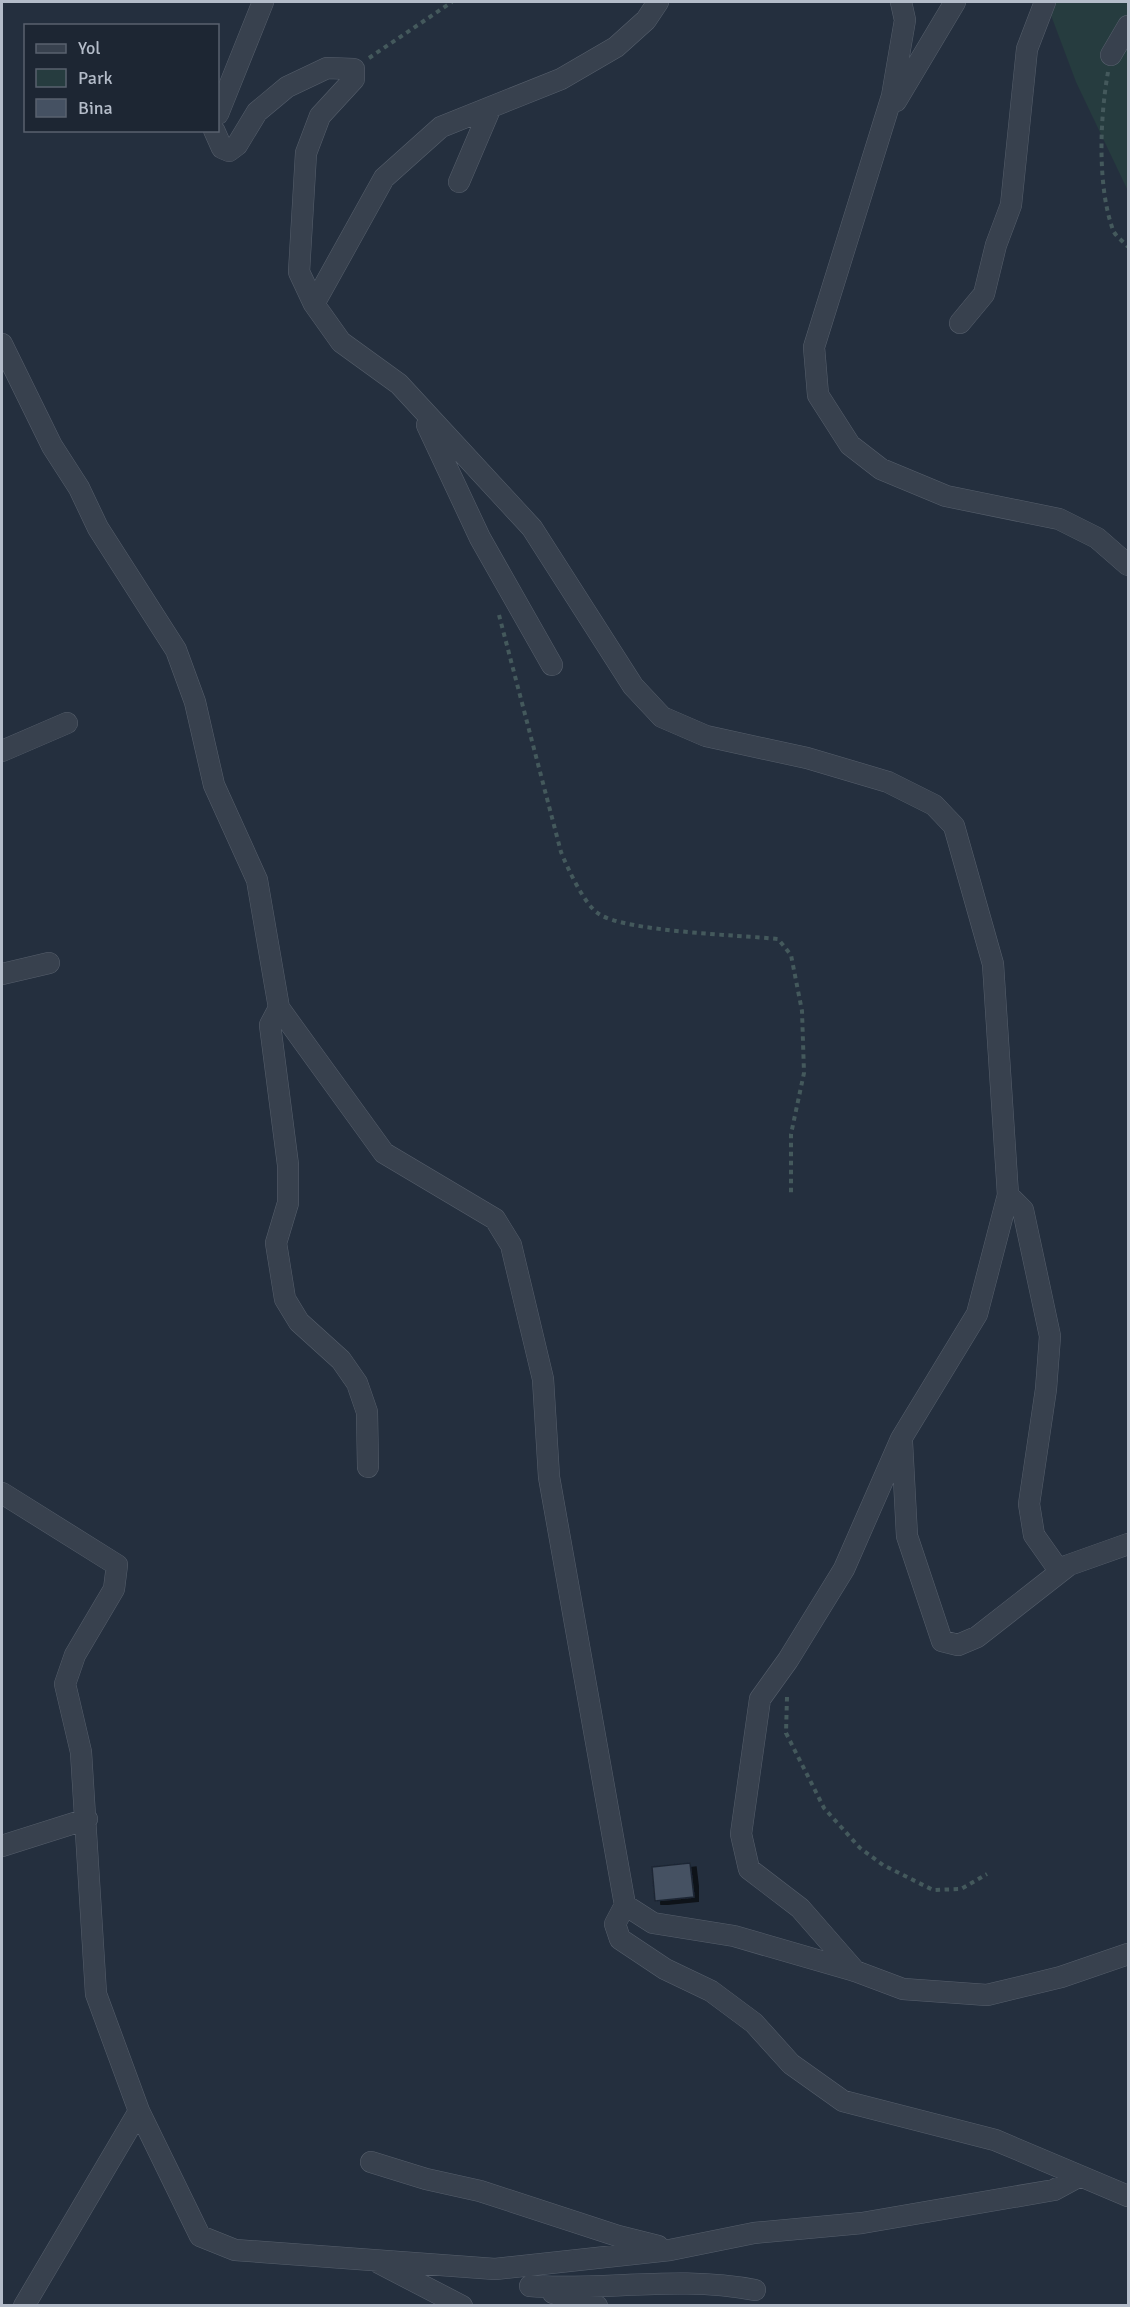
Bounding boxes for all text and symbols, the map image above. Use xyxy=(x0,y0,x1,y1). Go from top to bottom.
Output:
legend xyxy=(24,24,219,132)
text: Yol xyxy=(78,37,101,59)
text: Park xyxy=(78,67,113,89)
text: Bina xyxy=(78,97,113,119)

